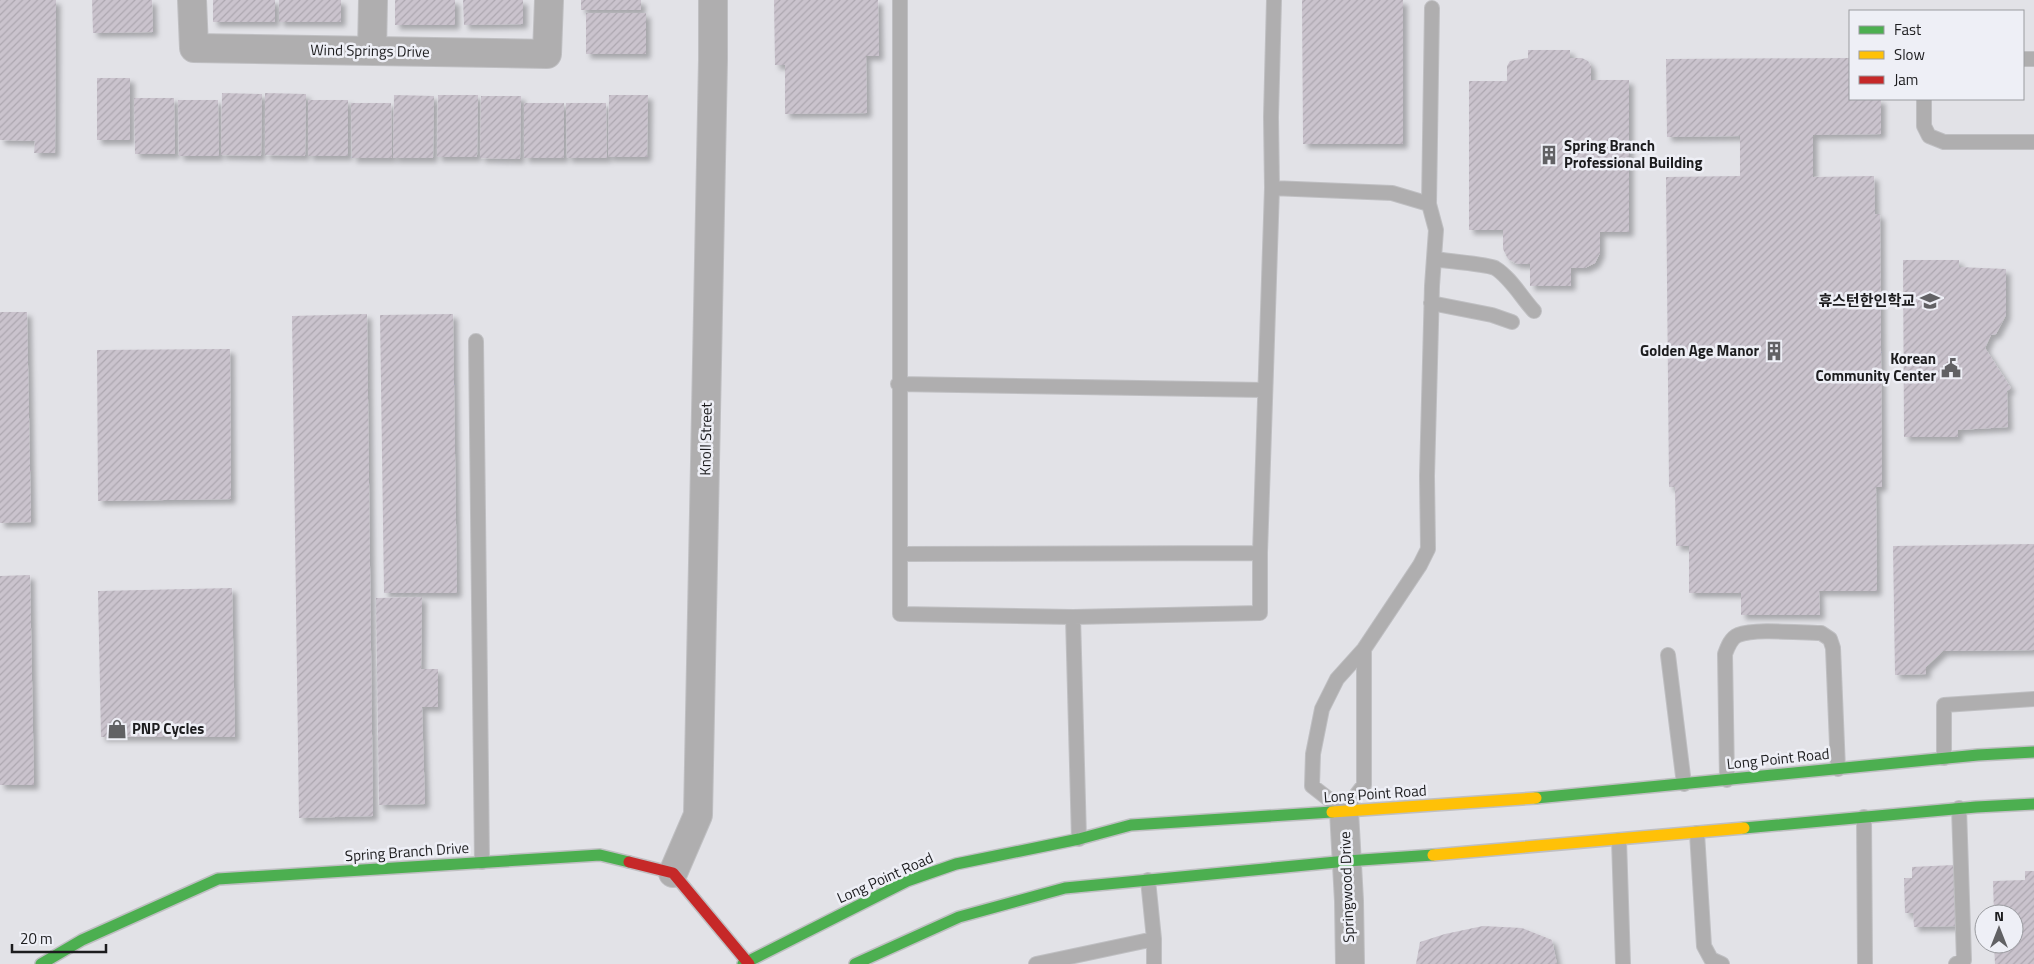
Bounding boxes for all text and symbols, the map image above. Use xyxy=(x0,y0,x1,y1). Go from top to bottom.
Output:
legend xyxy=(1849,10,2024,100)
text: Fast xyxy=(1894,18,1922,41)
street label: Wind Springs Drive xyxy=(310,38,430,63)
text: Slow xyxy=(1894,43,1925,66)
text: Jam xyxy=(1894,68,1918,91)
place label: Spring Branch Professional Building xyxy=(1564,134,1702,174)
building icon: Spring Branch Professional Building xyxy=(1538,144,1560,166)
place label: 휴스턴한인학교 xyxy=(1818,289,1915,312)
school or university icon: 휴스턴한인학교 xyxy=(1919,290,1941,312)
place label: Golden Age Manor xyxy=(1640,339,1759,362)
building icon: Golden Age Manor xyxy=(1763,340,1785,362)
place label: Korean Community Center xyxy=(1815,347,1936,387)
public building icon: Korean Community Center xyxy=(1940,357,1962,379)
street label: Knoll Street xyxy=(693,401,718,476)
place label: PNP Cycles xyxy=(132,717,204,740)
shop icon: PNP Cycles xyxy=(106,718,128,740)
street label: Long Point Road xyxy=(1725,742,1830,775)
street label: Long Point Road xyxy=(1323,778,1427,809)
street label: Springwood Drive xyxy=(1333,831,1360,943)
street label: Spring Branch Drive xyxy=(344,836,470,867)
street label: Long Point Road xyxy=(833,846,937,909)
north arrow xyxy=(1974,904,2024,954)
text: N xyxy=(1994,905,2004,926)
scale bar xyxy=(12,922,106,954)
text: 20 m xyxy=(20,927,53,950)

